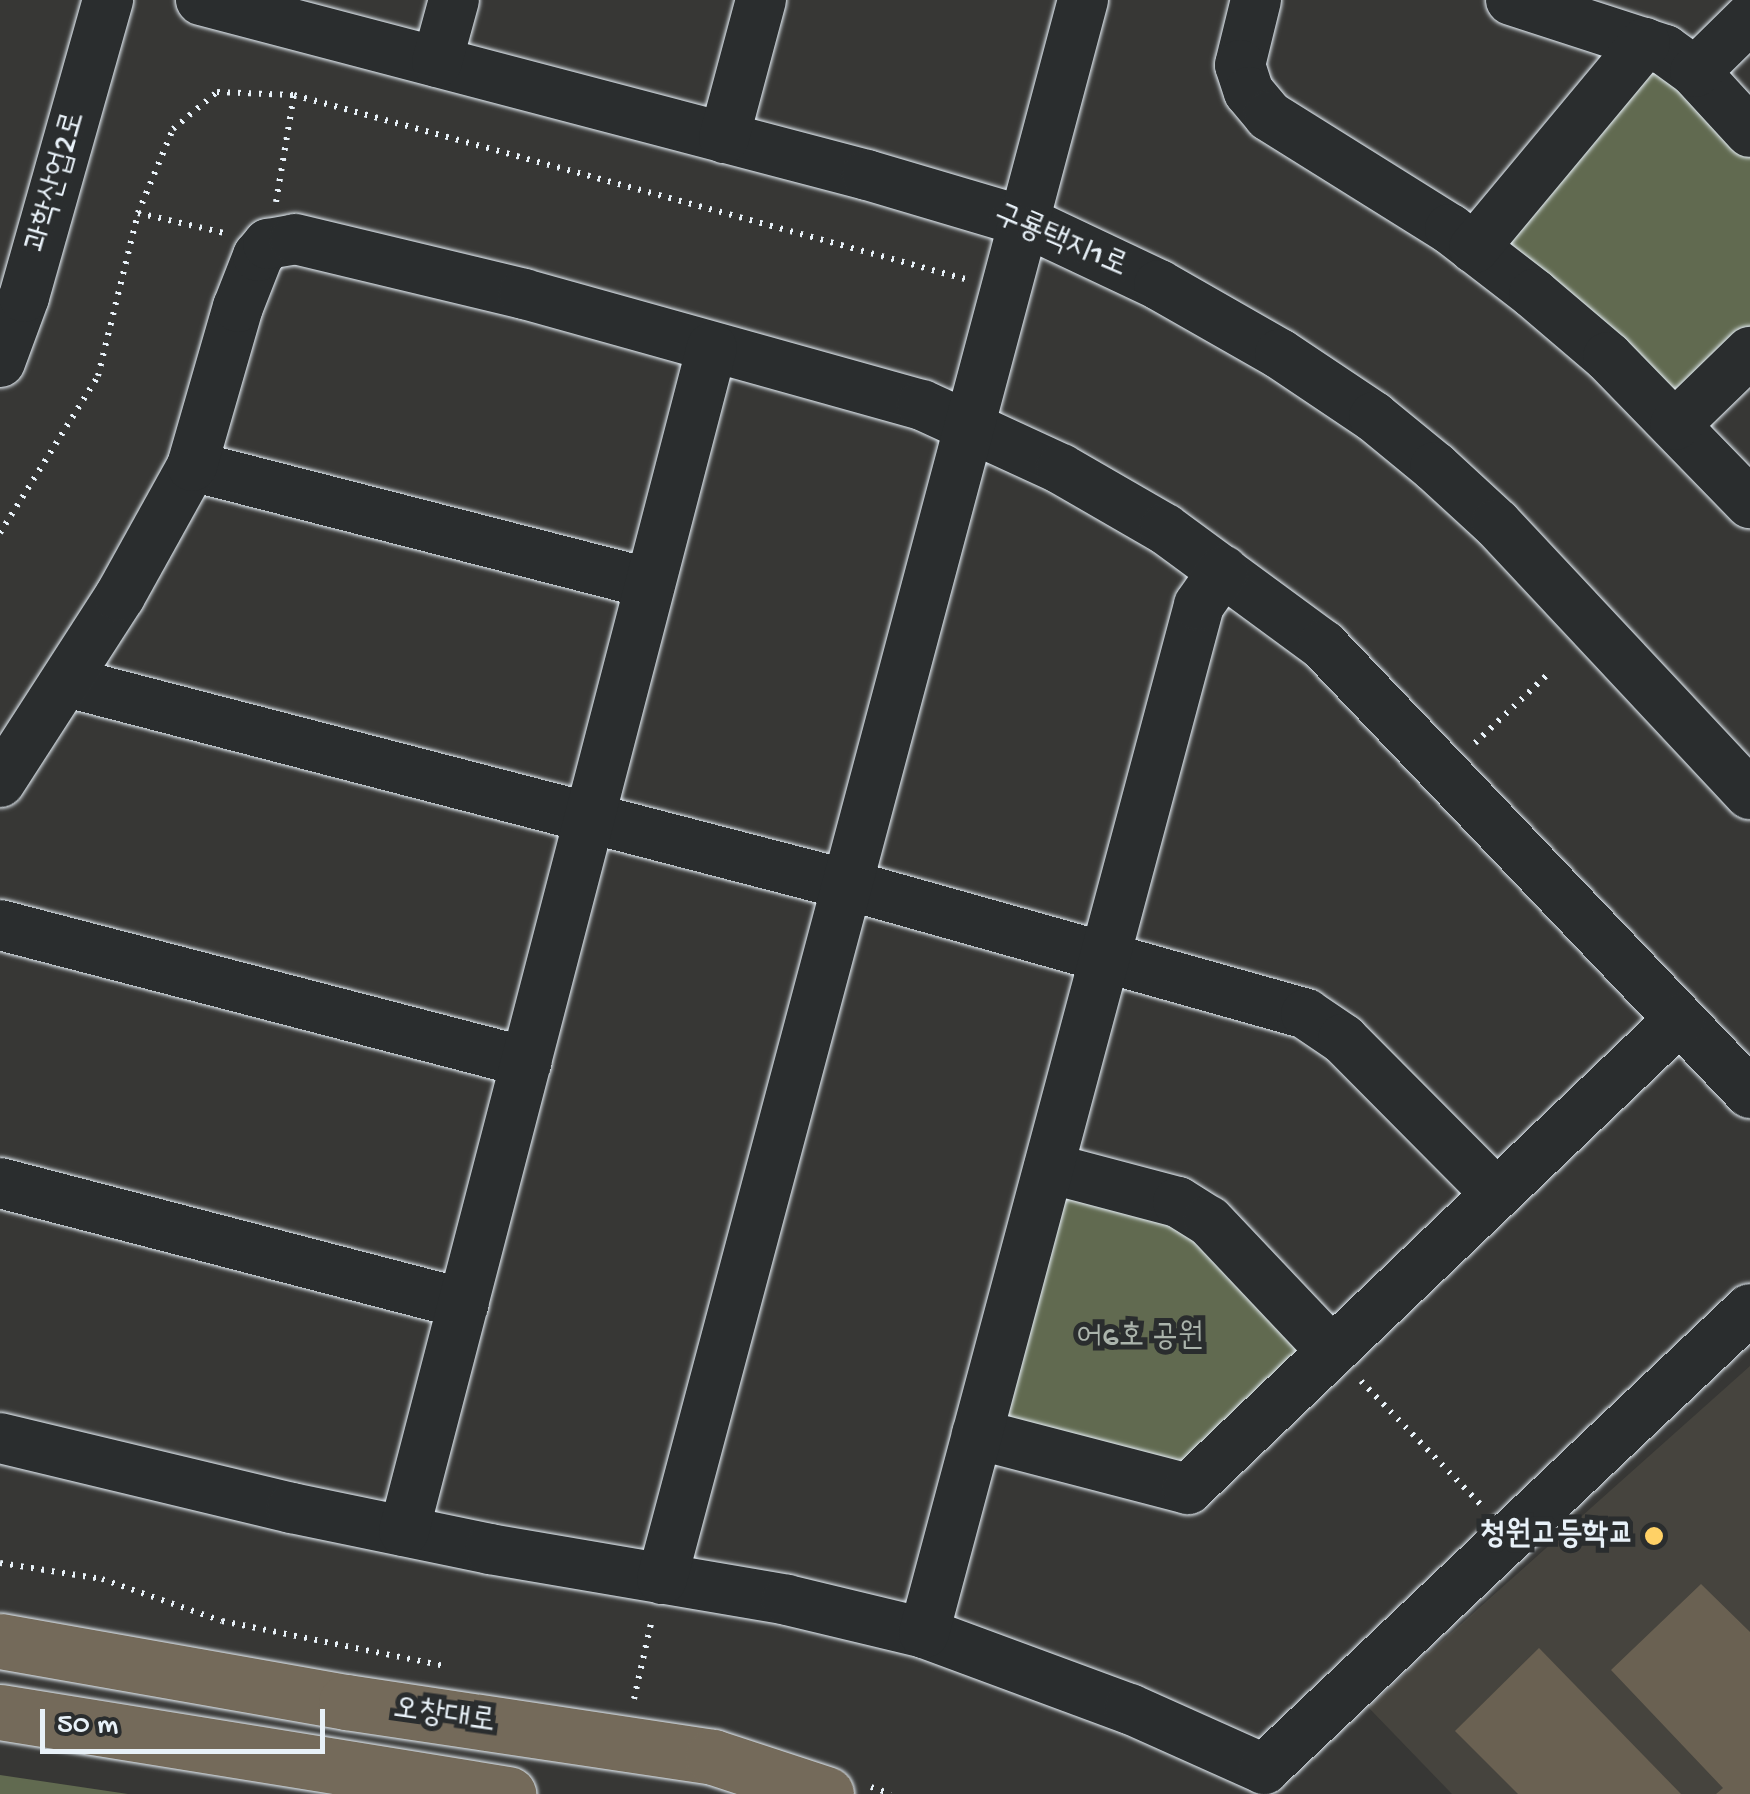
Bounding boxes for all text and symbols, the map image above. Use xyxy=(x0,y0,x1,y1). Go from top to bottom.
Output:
street label: 과학산업2로 xyxy=(19,107,95,257)
street label: 구룡택지1로 xyxy=(987,197,1133,287)
park label: 어6호 공원 xyxy=(1077,1319,1203,1357)
place label: 청원고등학교 xyxy=(1480,1517,1634,1555)
marker: 청원고등학교 xyxy=(1643,1525,1665,1547)
scale bar xyxy=(45,1689,330,1751)
street label: 오창대로 xyxy=(390,1691,498,1743)
text: 50 m xyxy=(57,1709,118,1744)

